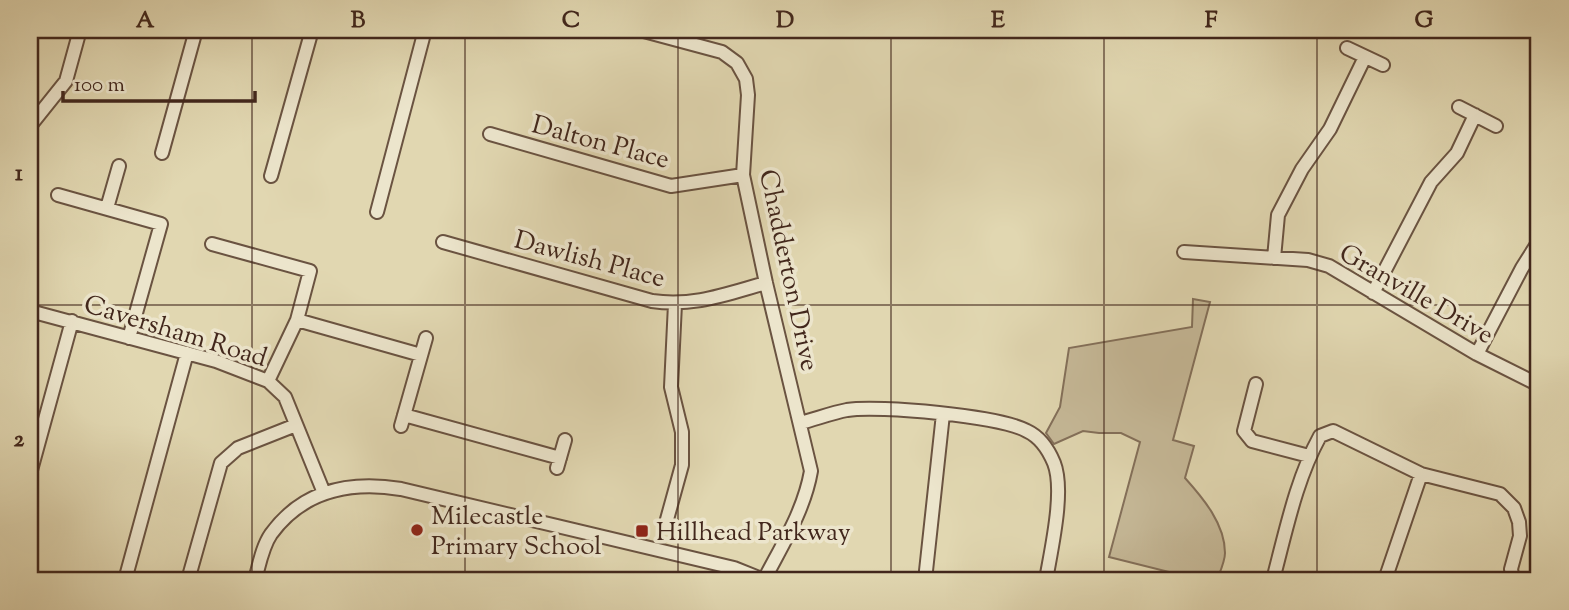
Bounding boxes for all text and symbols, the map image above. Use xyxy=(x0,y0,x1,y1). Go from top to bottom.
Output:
text: A xyxy=(136,5,155,38)
text: B xyxy=(351,5,366,38)
text: C xyxy=(562,5,580,38)
text: D xyxy=(776,5,794,38)
text: E xyxy=(991,5,1005,38)
text: F xyxy=(1205,5,1218,38)
text: G xyxy=(1415,5,1434,38)
scale bar xyxy=(63,60,256,104)
text: 100 m xyxy=(74,71,125,101)
street label: Dalton Place xyxy=(527,107,673,180)
text: 1 xyxy=(15,158,23,191)
street label: Chadderton Drive xyxy=(748,166,827,375)
street label: Dawlish Place xyxy=(510,223,669,298)
street label: Granville Drive xyxy=(1332,236,1500,354)
street label: Caversham Road xyxy=(79,287,272,378)
text: 2 xyxy=(14,424,25,457)
place label: Milecastle Primary School xyxy=(431,499,601,566)
place label: Hillhead Parkway xyxy=(656,515,851,552)
marker: Milecastle Primary School xyxy=(409,522,425,538)
marker: Hillhead Parkway xyxy=(634,523,650,539)

